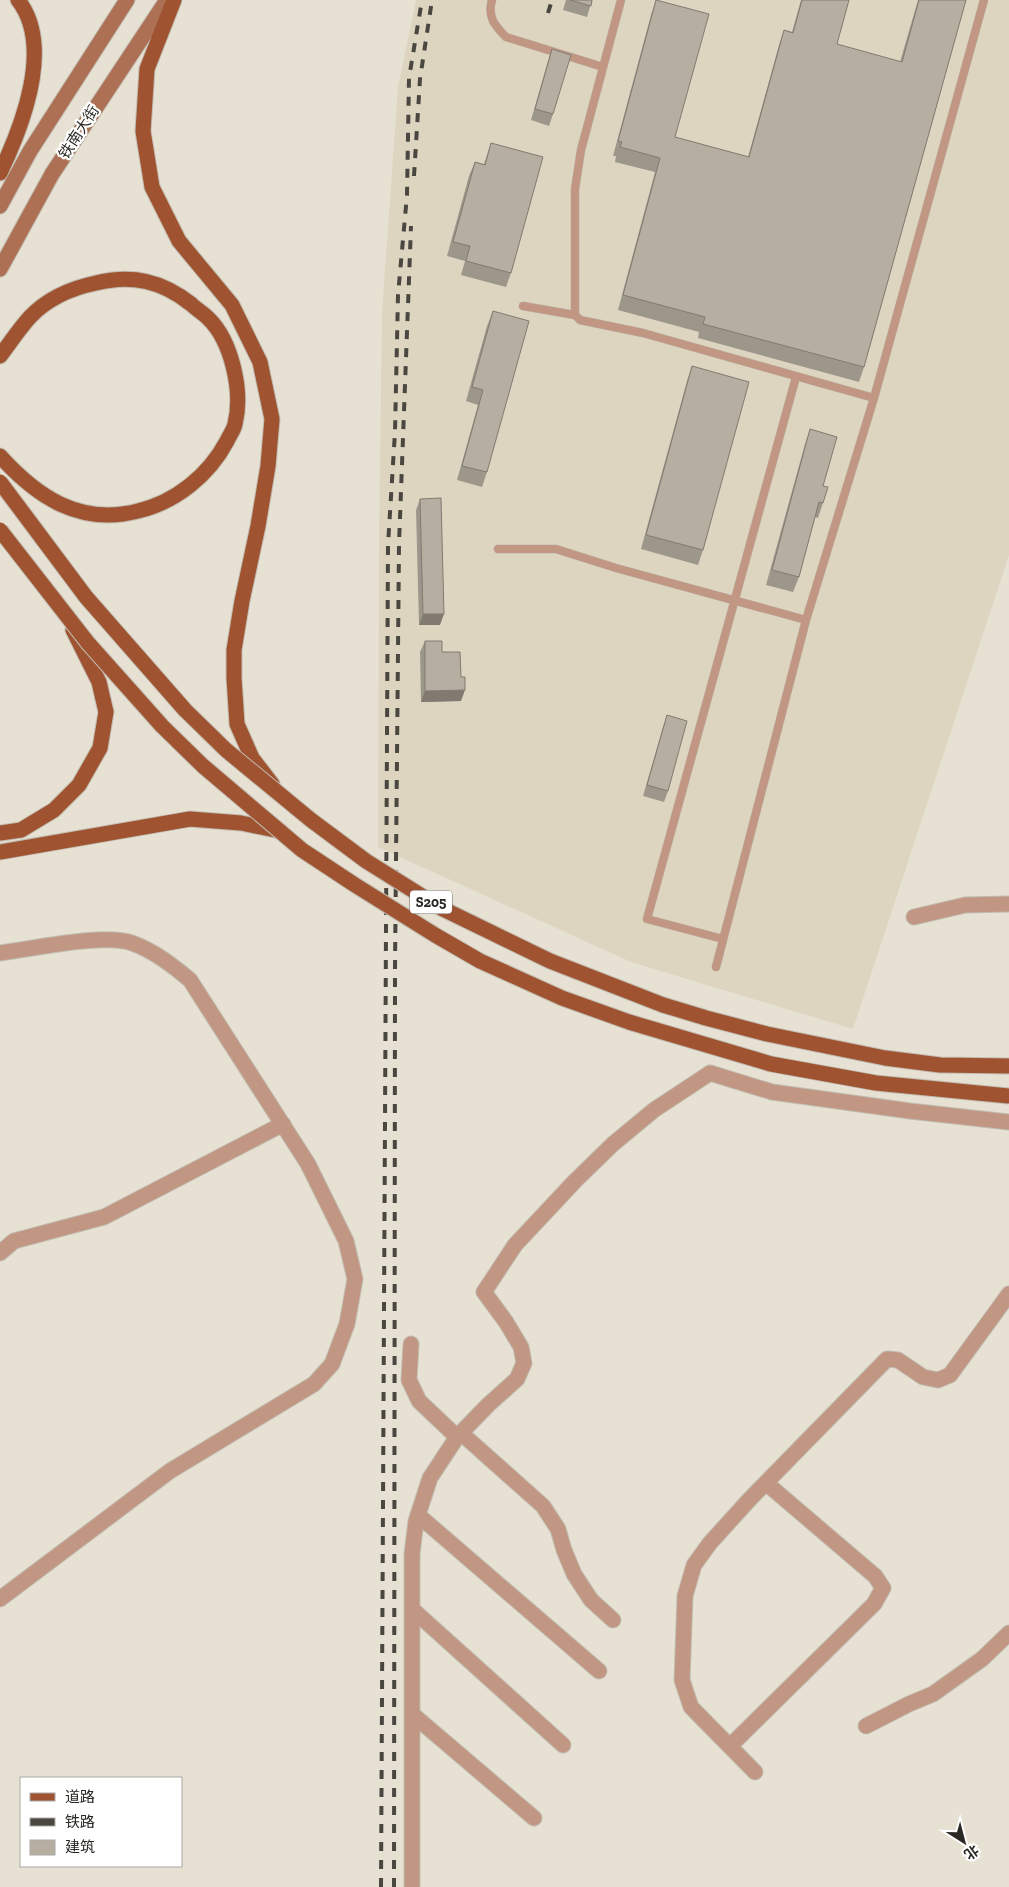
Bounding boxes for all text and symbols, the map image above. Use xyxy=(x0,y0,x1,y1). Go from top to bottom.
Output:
street label: 铁南大街 xyxy=(55,102,103,162)
road number: S205 xyxy=(410,890,452,914)
legend xyxy=(20,1777,182,1867)
text: 道路 xyxy=(65,1788,95,1806)
text: 铁路 xyxy=(65,1813,95,1831)
north arrow xyxy=(939,1817,989,1867)
text: 建筑 xyxy=(65,1838,95,1856)
text: 北 xyxy=(961,1841,982,1863)

